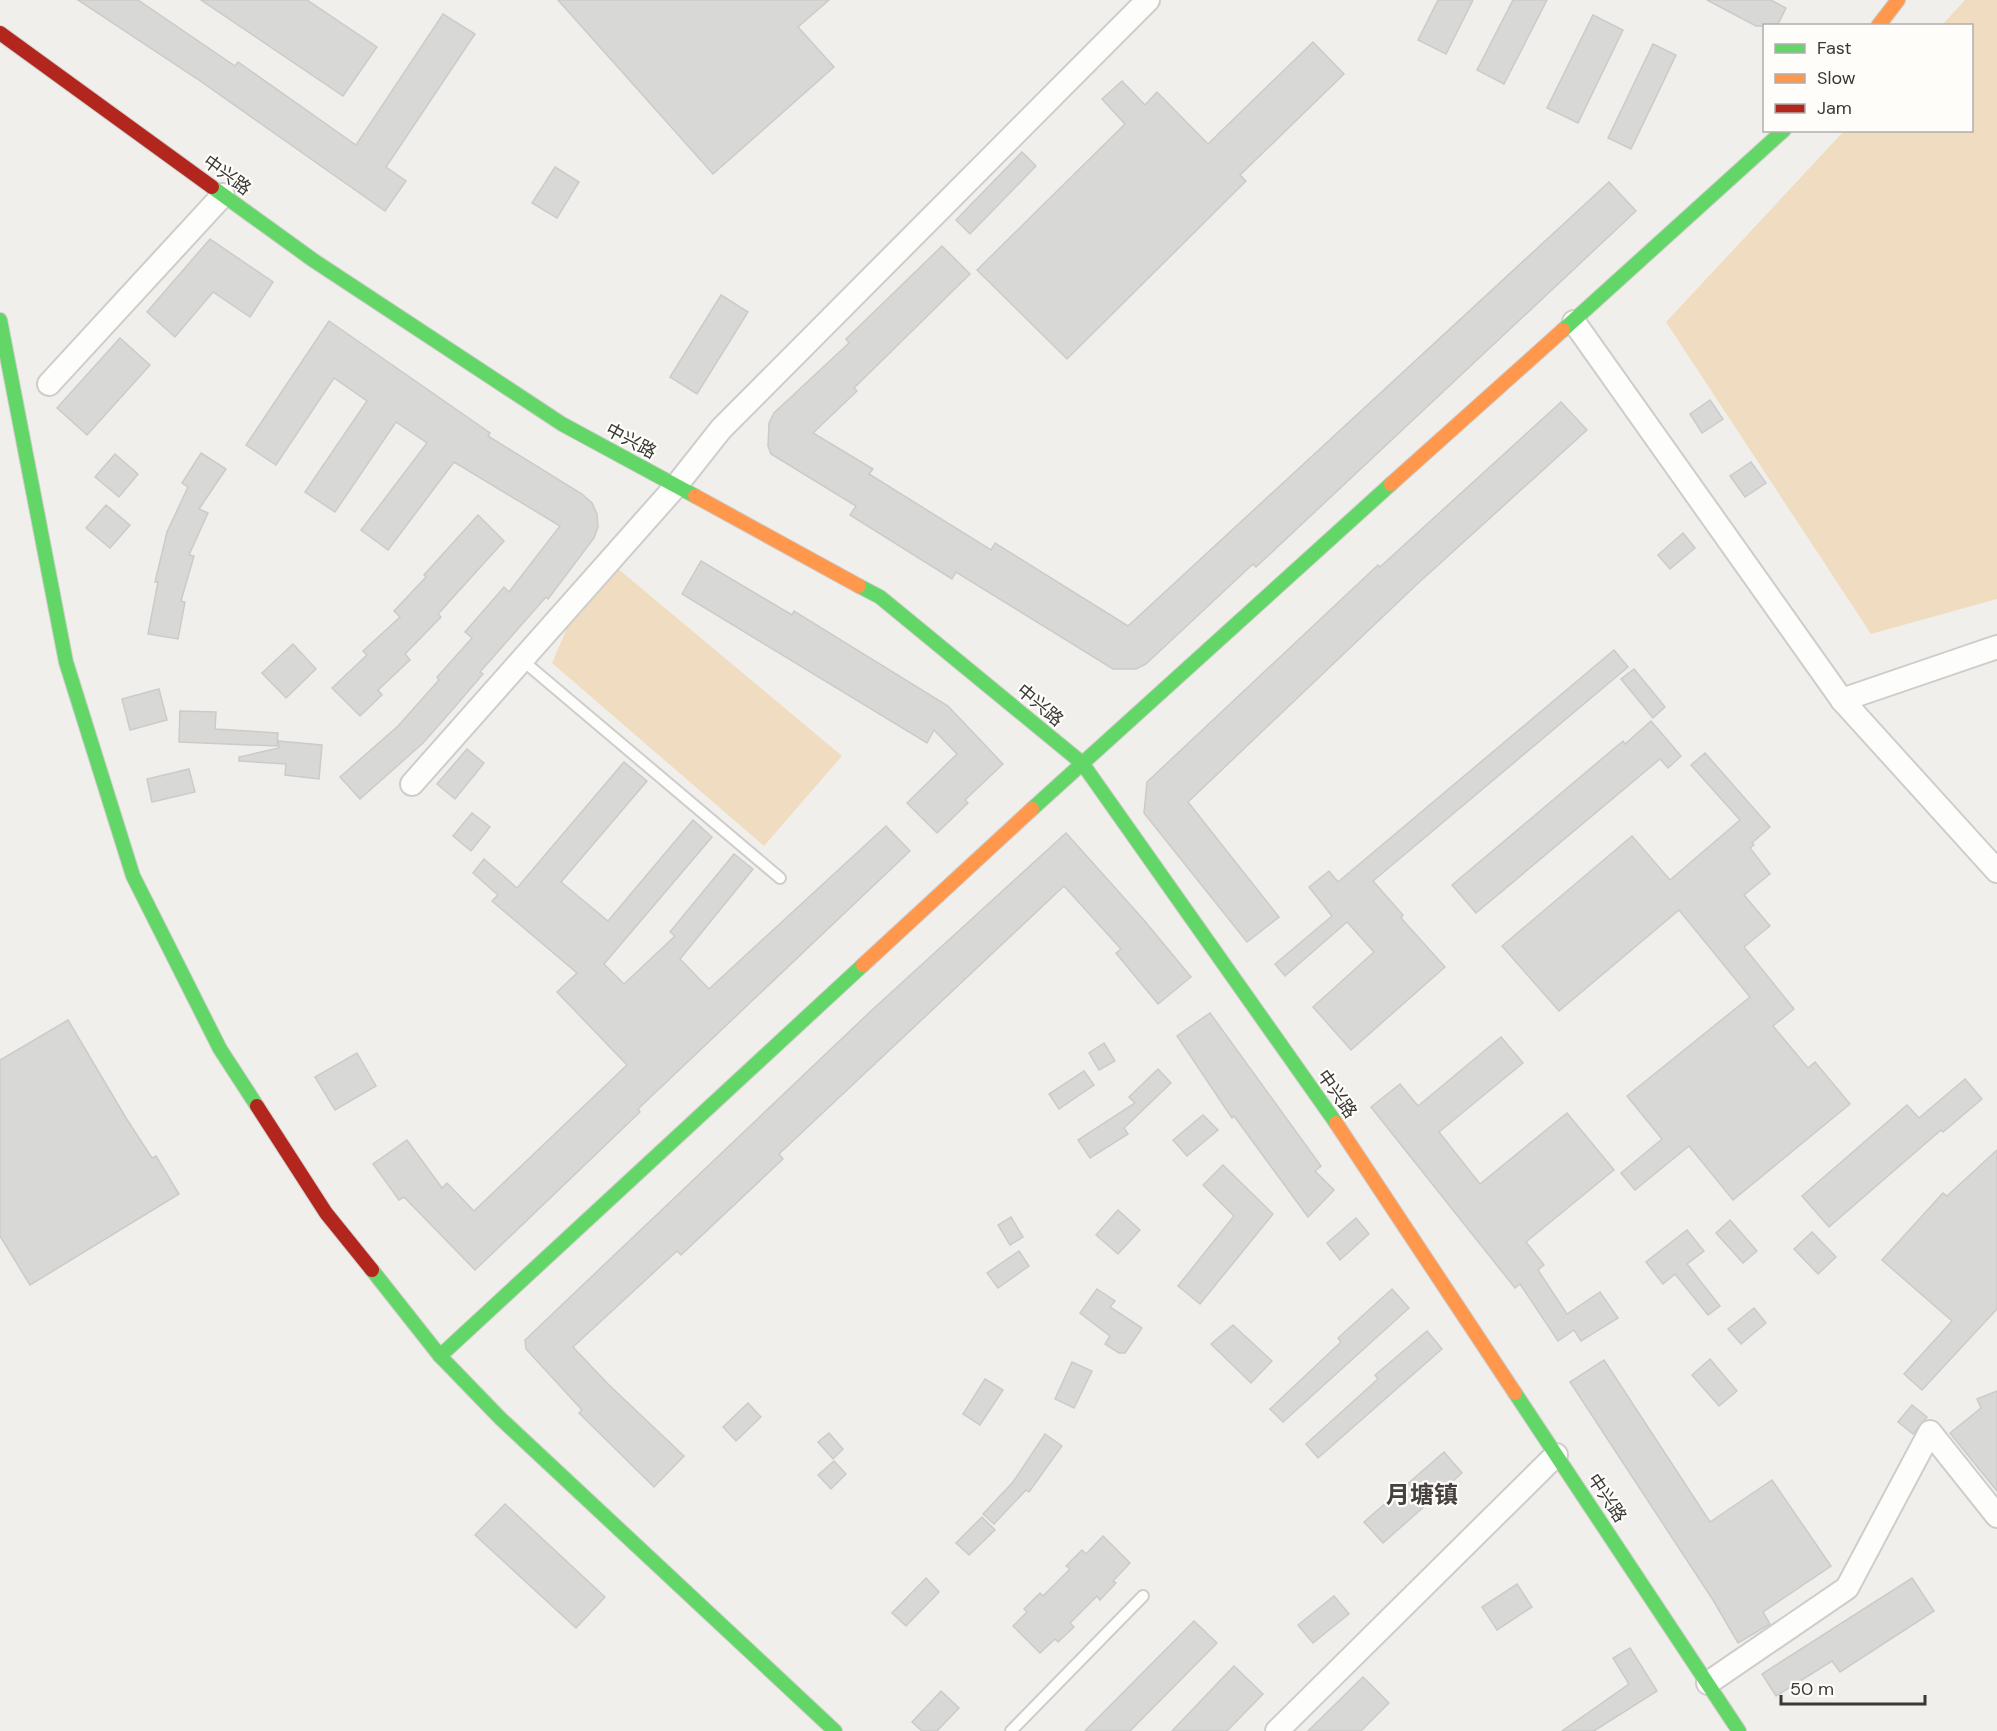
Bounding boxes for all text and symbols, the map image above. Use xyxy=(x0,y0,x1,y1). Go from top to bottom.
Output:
legend xyxy=(1763,24,1973,132)
text: Fast xyxy=(1817,36,1852,60)
text: Slow xyxy=(1817,66,1856,90)
text: Jam xyxy=(1817,96,1852,120)
street label: 中兴路 xyxy=(198,149,256,201)
street label: 中兴路 xyxy=(602,418,660,464)
street label: 中兴路 xyxy=(1012,678,1068,732)
street label: 中兴路 xyxy=(1312,1065,1362,1123)
street label: 中兴路 xyxy=(1582,1469,1632,1527)
district label: 月塘镇 xyxy=(1386,1479,1458,1510)
scale bar xyxy=(1781,1668,1925,1706)
text: 50 m xyxy=(1790,1677,1834,1701)

